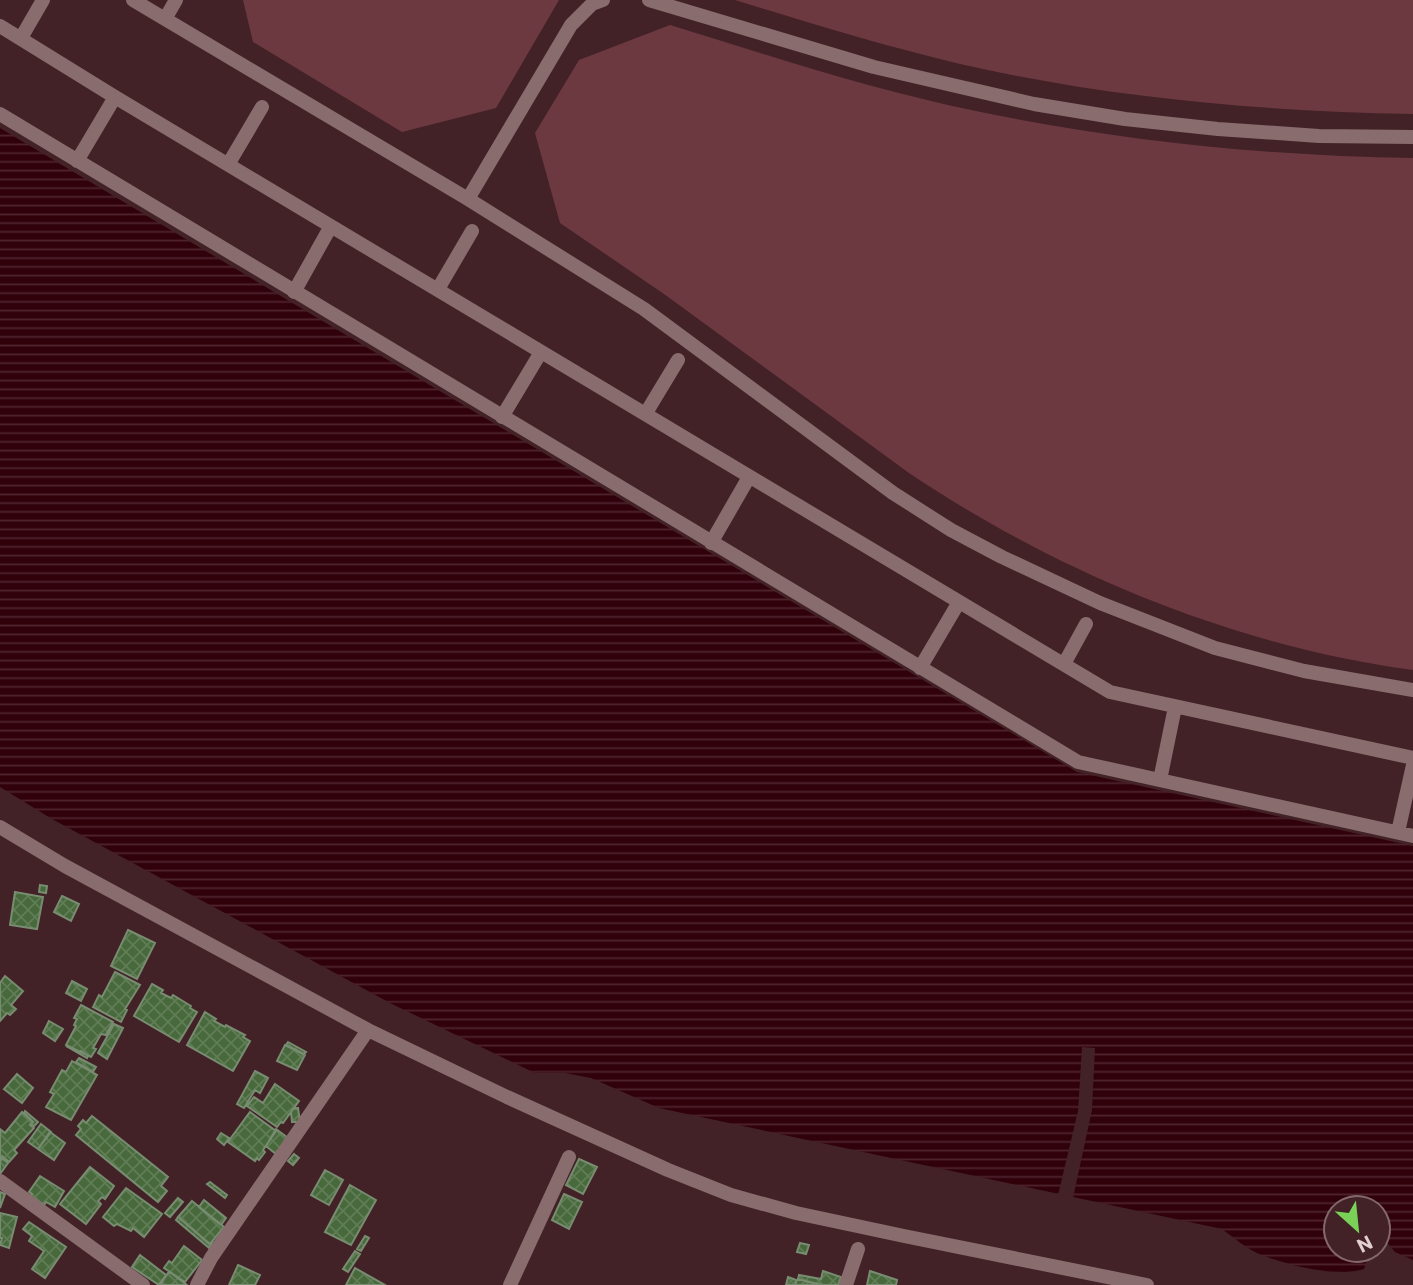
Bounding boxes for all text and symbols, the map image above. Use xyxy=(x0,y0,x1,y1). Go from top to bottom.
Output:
north arrow xyxy=(1322,1194,1392,1264)
text: N xyxy=(1353,1231,1377,1258)

